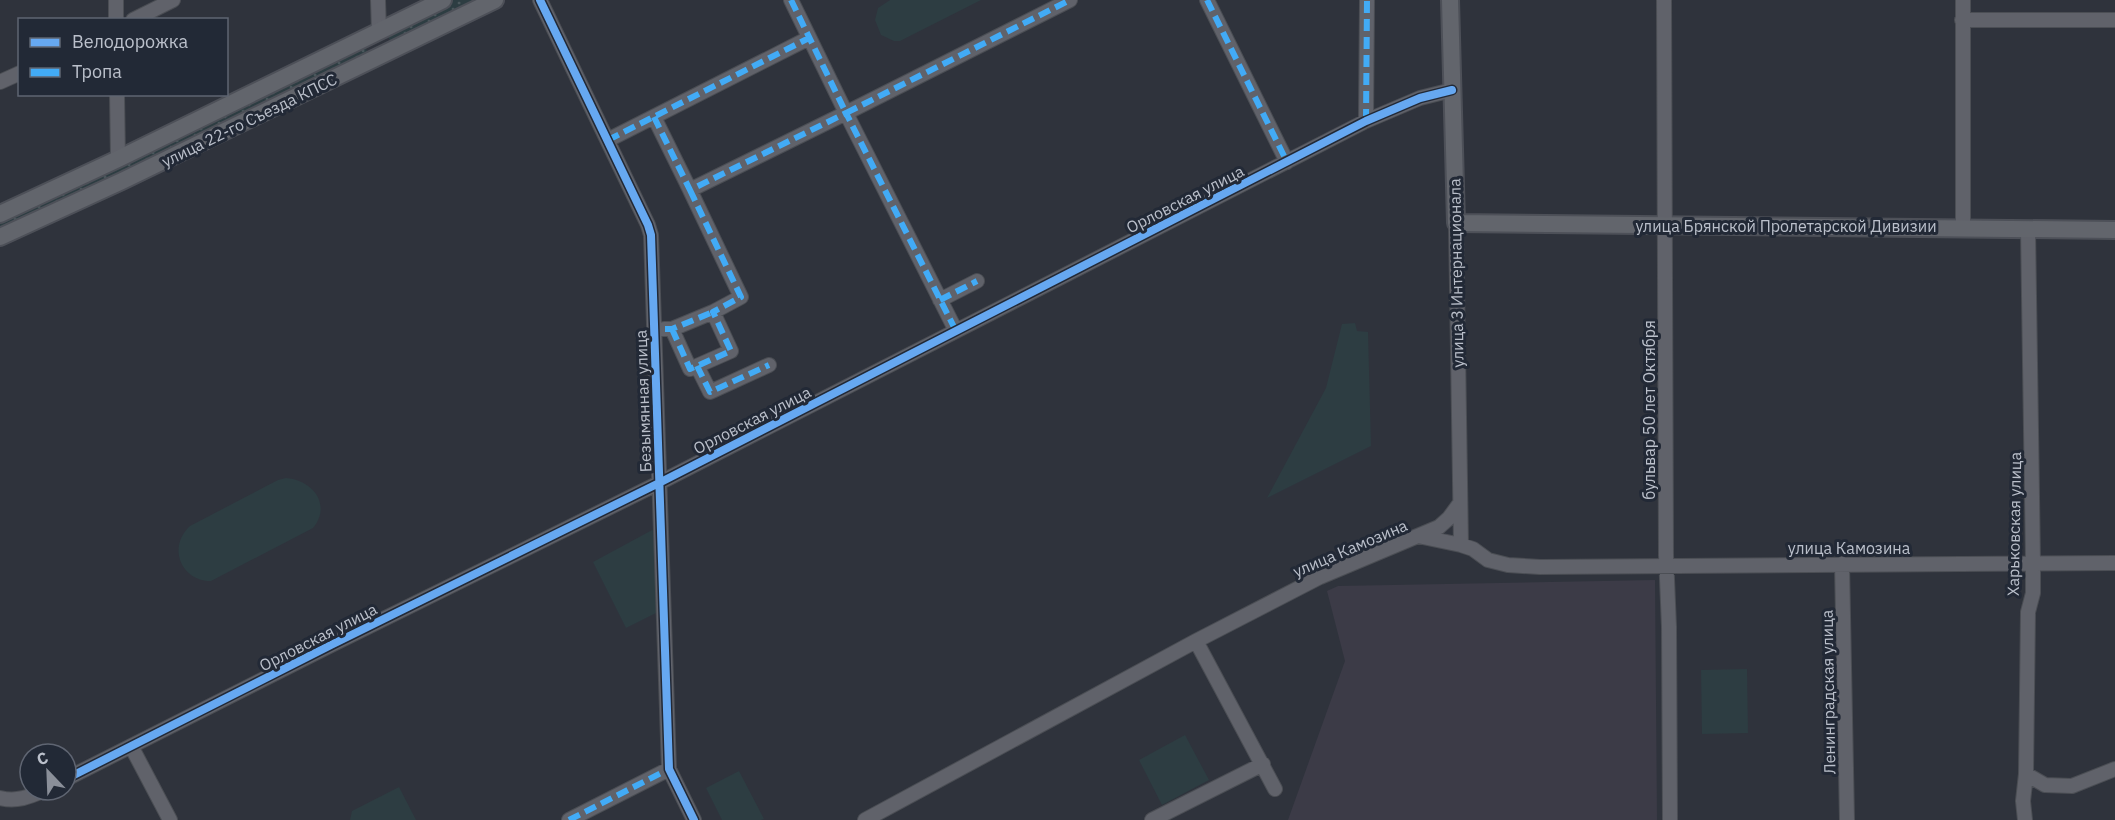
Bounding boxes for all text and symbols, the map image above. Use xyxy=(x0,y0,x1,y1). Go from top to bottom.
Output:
legend xyxy=(18,18,228,96)
text: Велодорожка xyxy=(72,30,188,53)
text: Тропа xyxy=(72,60,122,83)
street label: улица 22-го Съезда КПСС xyxy=(158,69,340,171)
street label: Орловская улица xyxy=(1123,161,1248,237)
street label: улица 3 Интернационала xyxy=(1444,178,1468,368)
street label: улица Брянской Пролетарской Дивизии xyxy=(1635,216,1937,236)
street label: бульвар 50 лет Октября xyxy=(1639,320,1659,500)
street label: Безымянная улица xyxy=(631,329,655,472)
street label: Орловская улица xyxy=(690,382,815,458)
street label: Харьковская улица xyxy=(2003,451,2025,596)
street label: улица Камозина xyxy=(1290,515,1411,581)
street label: улица Камозина xyxy=(1788,538,1911,558)
street label: Орловская улица xyxy=(256,599,381,675)
street label: Ленинградская улица xyxy=(1817,609,1839,774)
north arrow xyxy=(18,742,78,802)
text: С xyxy=(33,747,51,769)

